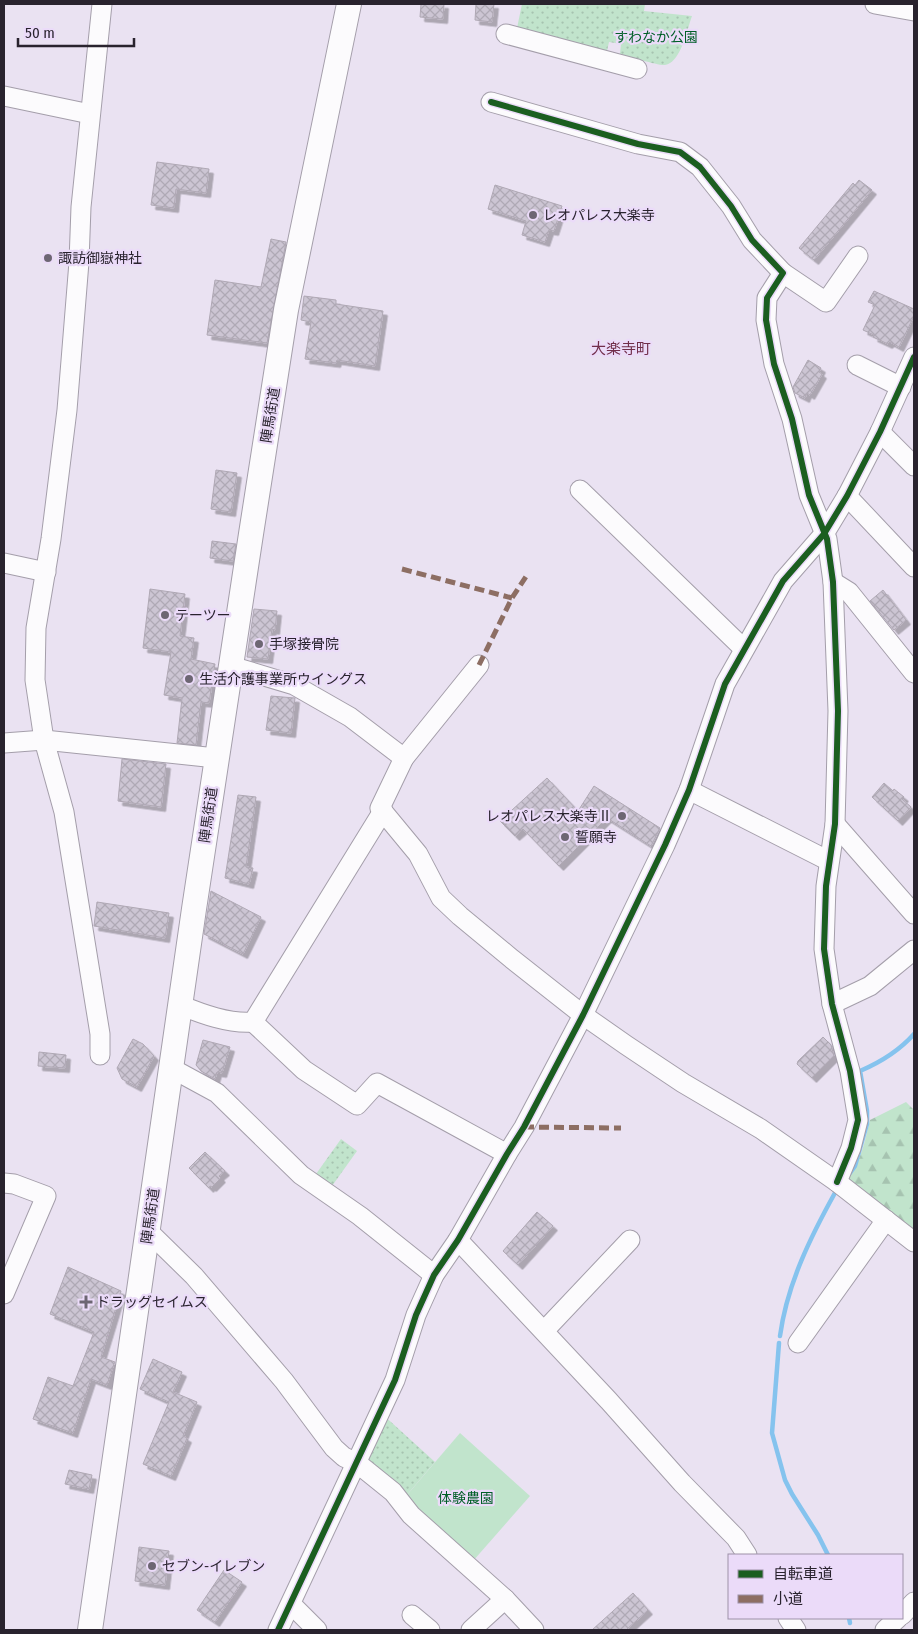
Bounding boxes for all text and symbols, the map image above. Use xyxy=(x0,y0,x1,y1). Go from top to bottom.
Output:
scale bar xyxy=(18,15,134,47)
text: 50 m xyxy=(25,24,55,42)
park label: すわなか公園 xyxy=(614,29,698,46)
place label: レオパレス大楽寺 xyxy=(543,207,655,224)
marker: レオパレス大楽寺 xyxy=(527,209,539,221)
place label: 諏訪御嶽神社 xyxy=(58,250,142,267)
marker: 諏訪御嶽神社 xyxy=(42,252,54,264)
district label: 大楽寺町 xyxy=(591,340,651,358)
street label: 陣馬街道 xyxy=(258,386,283,444)
place label: テーツー xyxy=(175,607,231,624)
marker: テーツー xyxy=(159,609,171,621)
place label: 手塚接骨院 xyxy=(269,636,339,653)
marker: 手塚接骨院 xyxy=(253,638,265,650)
place label: 生活介護事業所ウイングス xyxy=(199,671,367,688)
marker: 生活介護事業所ウイングス xyxy=(183,673,195,685)
street label: 陣馬街道 xyxy=(196,786,221,844)
place label: レオパレス大楽寺Ⅱ xyxy=(486,808,612,825)
marker: レオパレス大楽寺Ⅱ xyxy=(616,810,628,822)
place label: 誓願寺 xyxy=(575,829,617,846)
marker: 誓願寺 xyxy=(559,831,571,843)
street label: 陣馬街道 xyxy=(138,1187,163,1245)
place label: ドラッグセイムス xyxy=(96,1294,208,1311)
marker: ドラッグセイムス xyxy=(80,1296,92,1308)
park label: 体験農園 xyxy=(438,1490,494,1507)
legend xyxy=(728,1554,903,1619)
place label: セブン-イレブン xyxy=(162,1558,265,1575)
marker: セブン-イレブン xyxy=(146,1560,158,1572)
text: 自転車道 xyxy=(773,1565,833,1583)
text: 小道 xyxy=(773,1590,803,1608)

